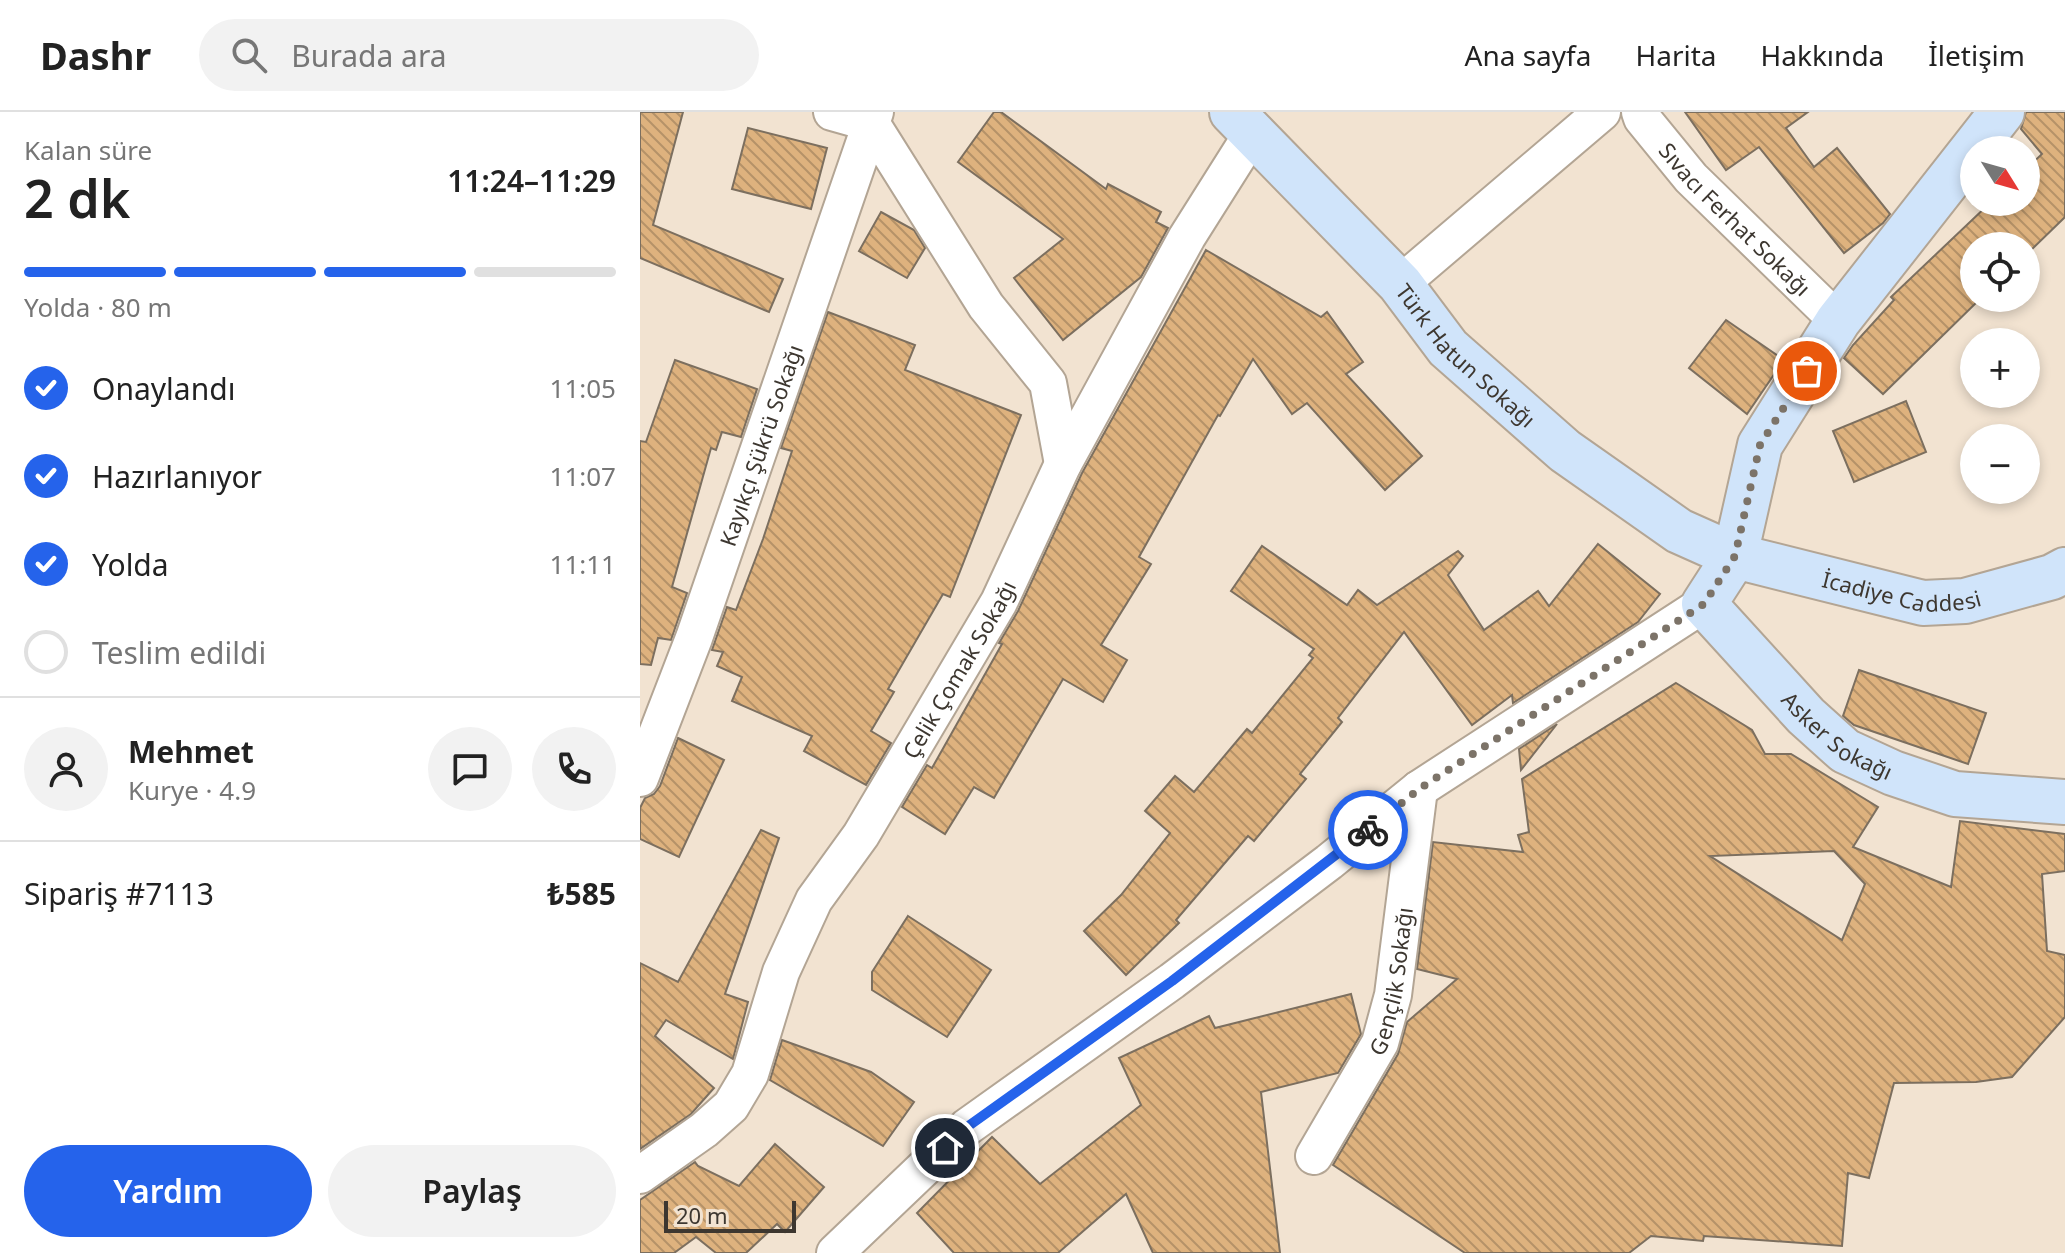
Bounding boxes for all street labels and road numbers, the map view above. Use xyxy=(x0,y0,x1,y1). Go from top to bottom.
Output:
street label: Sıvacı Ferhat Sokağı xyxy=(1653,136,1818,302)
street label: Türk Hatun Sokağı xyxy=(1390,277,1542,434)
street label: Kayıkçı Şükrü Sokağı xyxy=(712,340,809,550)
street label: İcadiye Caddesi xyxy=(1819,563,1984,618)
street label: Çelik Çomak Sokağı xyxy=(895,575,1022,764)
street label: Asker Sokağı xyxy=(1776,685,1898,786)
street label: Gençlik Sokağı xyxy=(1361,905,1419,1061)

